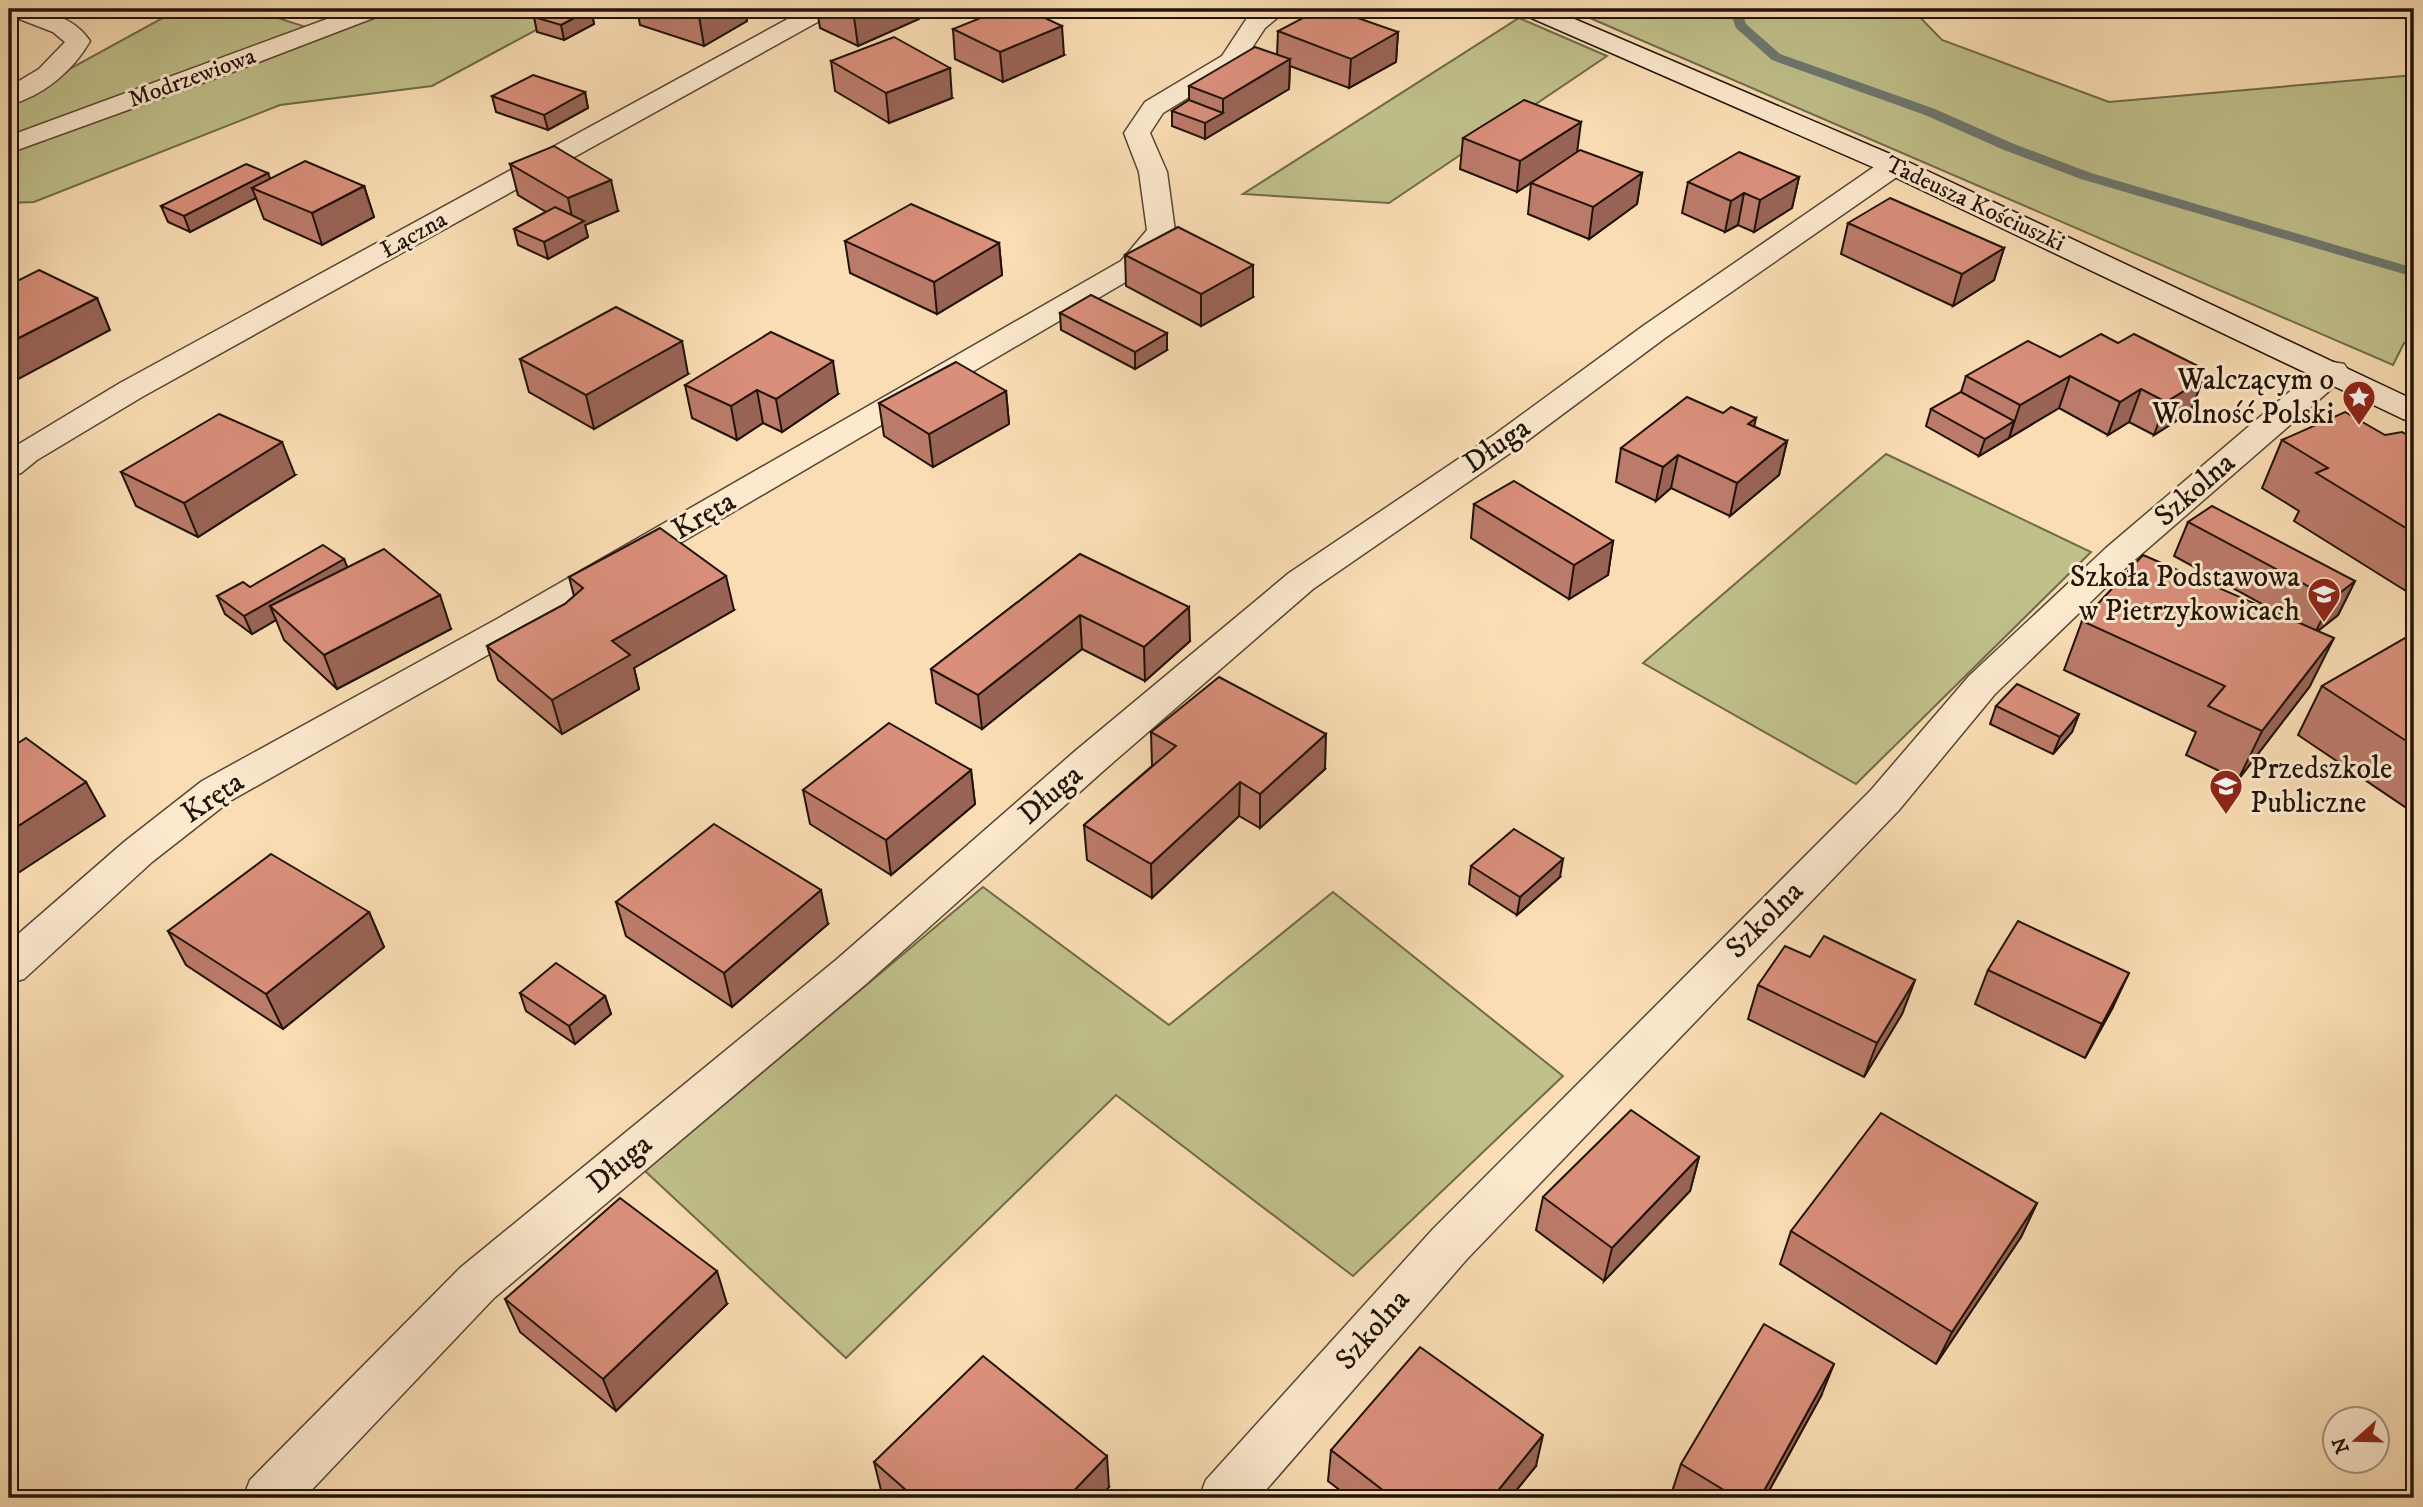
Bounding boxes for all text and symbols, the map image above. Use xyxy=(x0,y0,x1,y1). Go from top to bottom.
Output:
street label: Modrzewiowa xyxy=(124,41,260,115)
street label: Tadeusza Kościuszki xyxy=(1881,149,2069,259)
street label: Łączna xyxy=(376,204,453,265)
place label: Walczącym o Wolność Polski xyxy=(2151,362,2334,433)
place icon: Walczącym o Wolność Polski xyxy=(2340,378,2378,427)
street label: Długa xyxy=(1456,410,1538,482)
street label: Szkolna xyxy=(2147,445,2243,535)
street label: Kręta xyxy=(666,483,742,549)
place label: Szkoła Podstawowa w Pietrzykowicach xyxy=(2070,559,2300,630)
school or university icon: Szkoła Podstawowa w Pietrzykowicach xyxy=(2305,575,2343,624)
place label: Przedszkole Publiczne xyxy=(2250,751,2392,822)
street label: Długa xyxy=(1011,757,1091,833)
street label: Kręta xyxy=(175,764,251,832)
school or university icon: Przedszkole Publiczne xyxy=(2207,767,2245,816)
street label: Szkolna xyxy=(1718,873,1812,967)
street label: Długa xyxy=(580,1126,660,1202)
street label: Szkolna xyxy=(1328,1282,1418,1378)
north arrow xyxy=(2322,1406,2392,1476)
text: N xyxy=(2328,1434,2355,1457)

